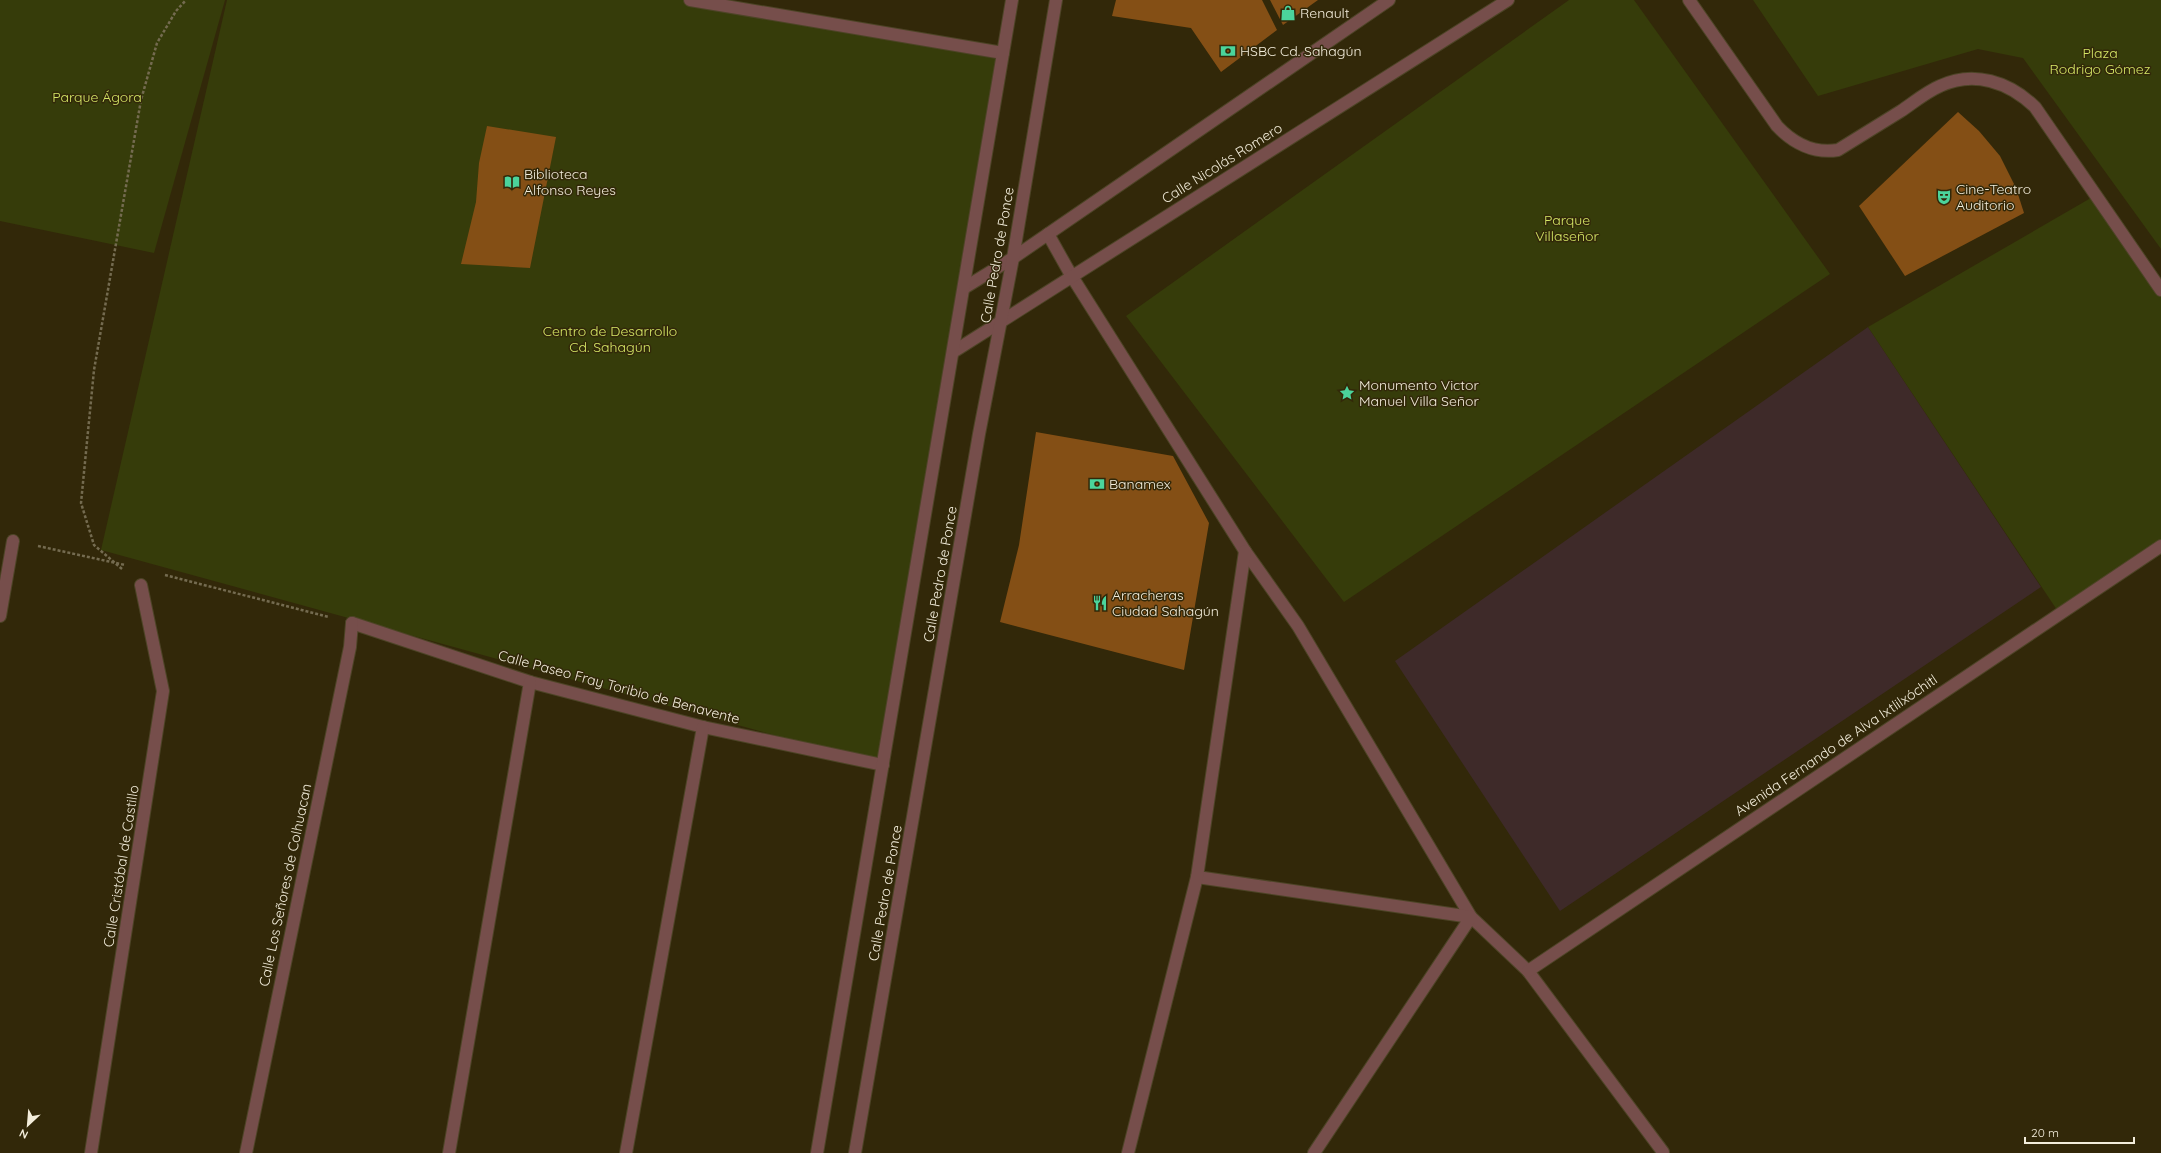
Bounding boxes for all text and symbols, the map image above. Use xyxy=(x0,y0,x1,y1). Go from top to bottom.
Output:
shop icon: Renault xyxy=(1279,4,1297,22)
place label: Renault xyxy=(1300,4,1350,22)
bank icon: HSBC Cd. Sahagún xyxy=(1219,42,1237,60)
place label: HSBC Cd. Sahagún xyxy=(1240,42,1361,60)
park label: Plaza Rodrigo Gómez xyxy=(2050,44,2151,78)
park label: Parque Ágora xyxy=(52,88,142,106)
street label: Calle Nicolás Romero xyxy=(1158,119,1286,207)
place label: Biblioteca Alfonso Reyes xyxy=(524,165,616,199)
library icon: Biblioteca Alfonso Reyes xyxy=(503,173,521,191)
place label: Cine-Teatro Auditorio xyxy=(1956,180,2031,214)
street label: Calle Pedro de Ponce xyxy=(976,186,1018,324)
theatre icon: Cine-Teatro Auditorio xyxy=(1935,188,1953,206)
park label: Parque Villaseñor xyxy=(1535,211,1599,245)
park label: Centro de Desarrollo Cd. Sahagún xyxy=(543,322,677,356)
place label: Monumento Victor Manuel Villa Señor xyxy=(1359,376,1480,410)
place icon: Monumento Victor Manuel Villa Señor xyxy=(1338,384,1356,402)
bank icon: Banamex xyxy=(1088,475,1106,493)
place label: Banamex xyxy=(1109,475,1171,493)
street label: Calle Pedro de Ponce xyxy=(919,505,961,643)
place label: Arracheras Ciudad Sahagún xyxy=(1112,586,1219,620)
restaurant icon: Arracheras Ciudad Sahagún xyxy=(1091,594,1109,612)
street label: Calle Paseo Fray Toribio de Benavente xyxy=(496,646,742,728)
street label: Avenida Fernando de Alva Ixtlilxóchitl xyxy=(1731,670,1941,820)
street label: Calle Los Señores de Colhuacan xyxy=(255,782,315,988)
street label: Calle Cristóbal de Castillo xyxy=(99,784,143,948)
street label: Calle Pedro de Ponce xyxy=(864,824,906,962)
north arrow xyxy=(8,1105,48,1145)
scale bar xyxy=(2025,1119,2134,1145)
text: 20 m xyxy=(2031,1125,2059,1140)
text: N xyxy=(17,1126,30,1142)

